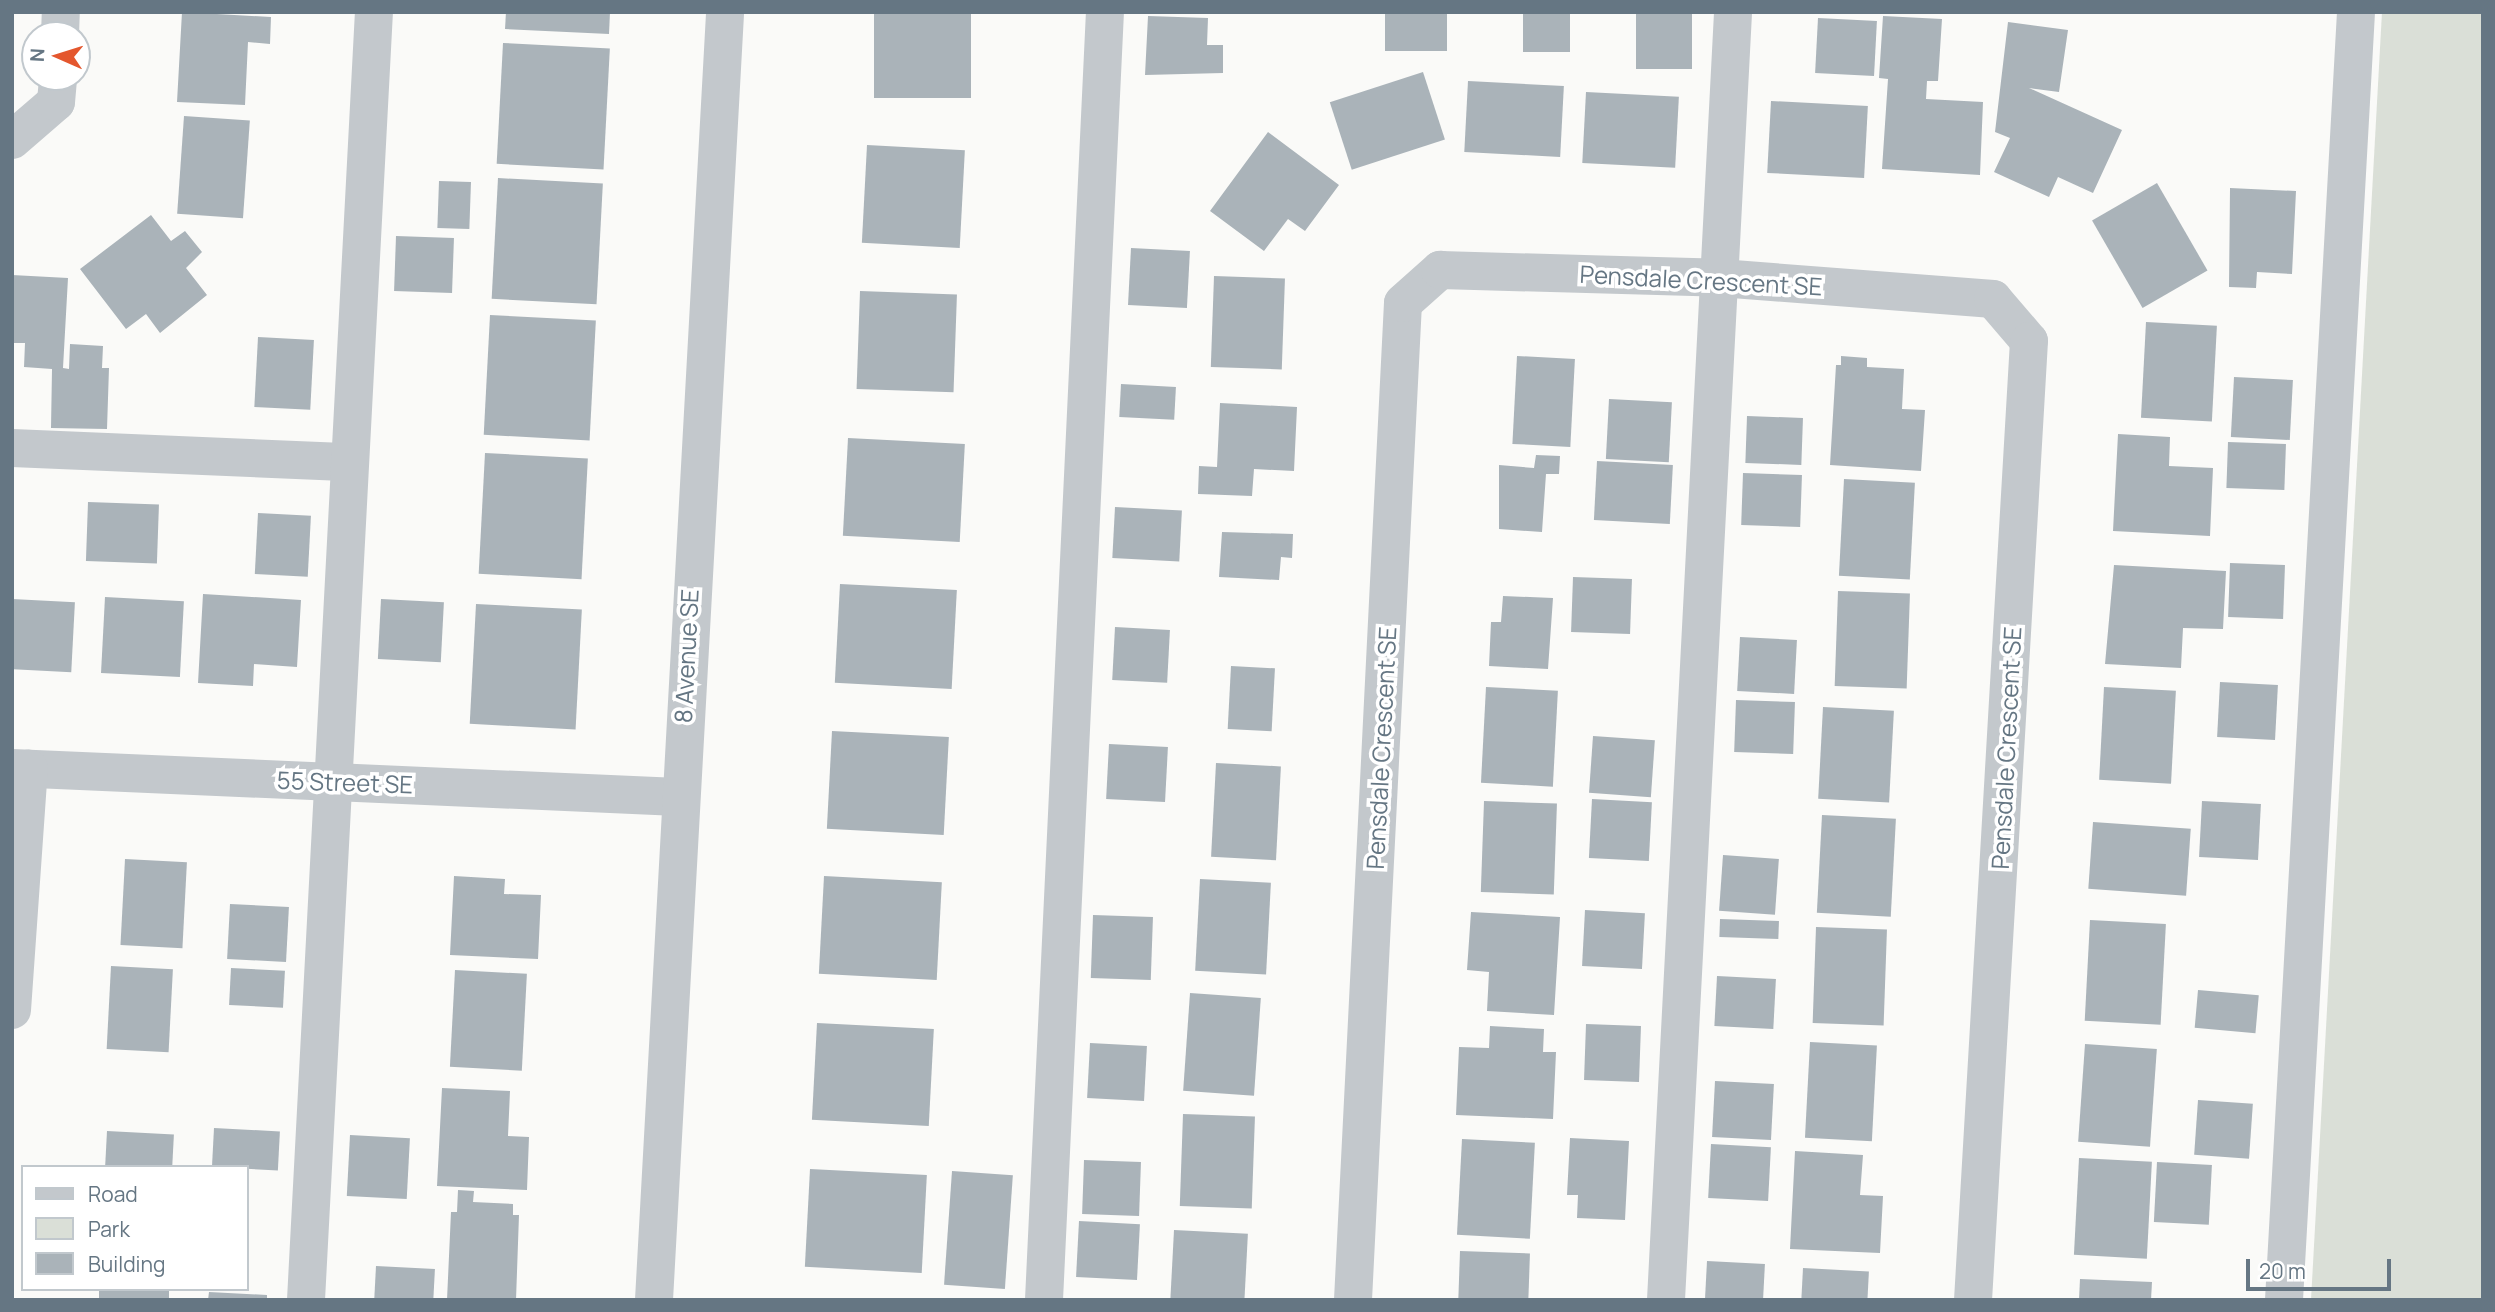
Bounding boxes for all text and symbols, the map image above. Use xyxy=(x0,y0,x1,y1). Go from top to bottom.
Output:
north arrow xyxy=(21,21,91,91)
text: N xyxy=(24,48,50,63)
street label: Pensdale Crescent SE xyxy=(1579,259,1823,301)
street label: 8 Avenue SE xyxy=(668,588,704,724)
street label: Pensdale Crescent SE xyxy=(1360,626,1402,870)
street label: Pensdale Crescent SE xyxy=(1985,626,2027,870)
street label: 55 Street SE xyxy=(276,765,414,799)
legend xyxy=(21,1165,248,1291)
text: Road xyxy=(88,1180,138,1208)
text: Park xyxy=(88,1215,130,1243)
scale bar xyxy=(2250,1246,2395,1290)
text: Building xyxy=(88,1250,165,1278)
text: 20 m xyxy=(2259,1257,2306,1285)

